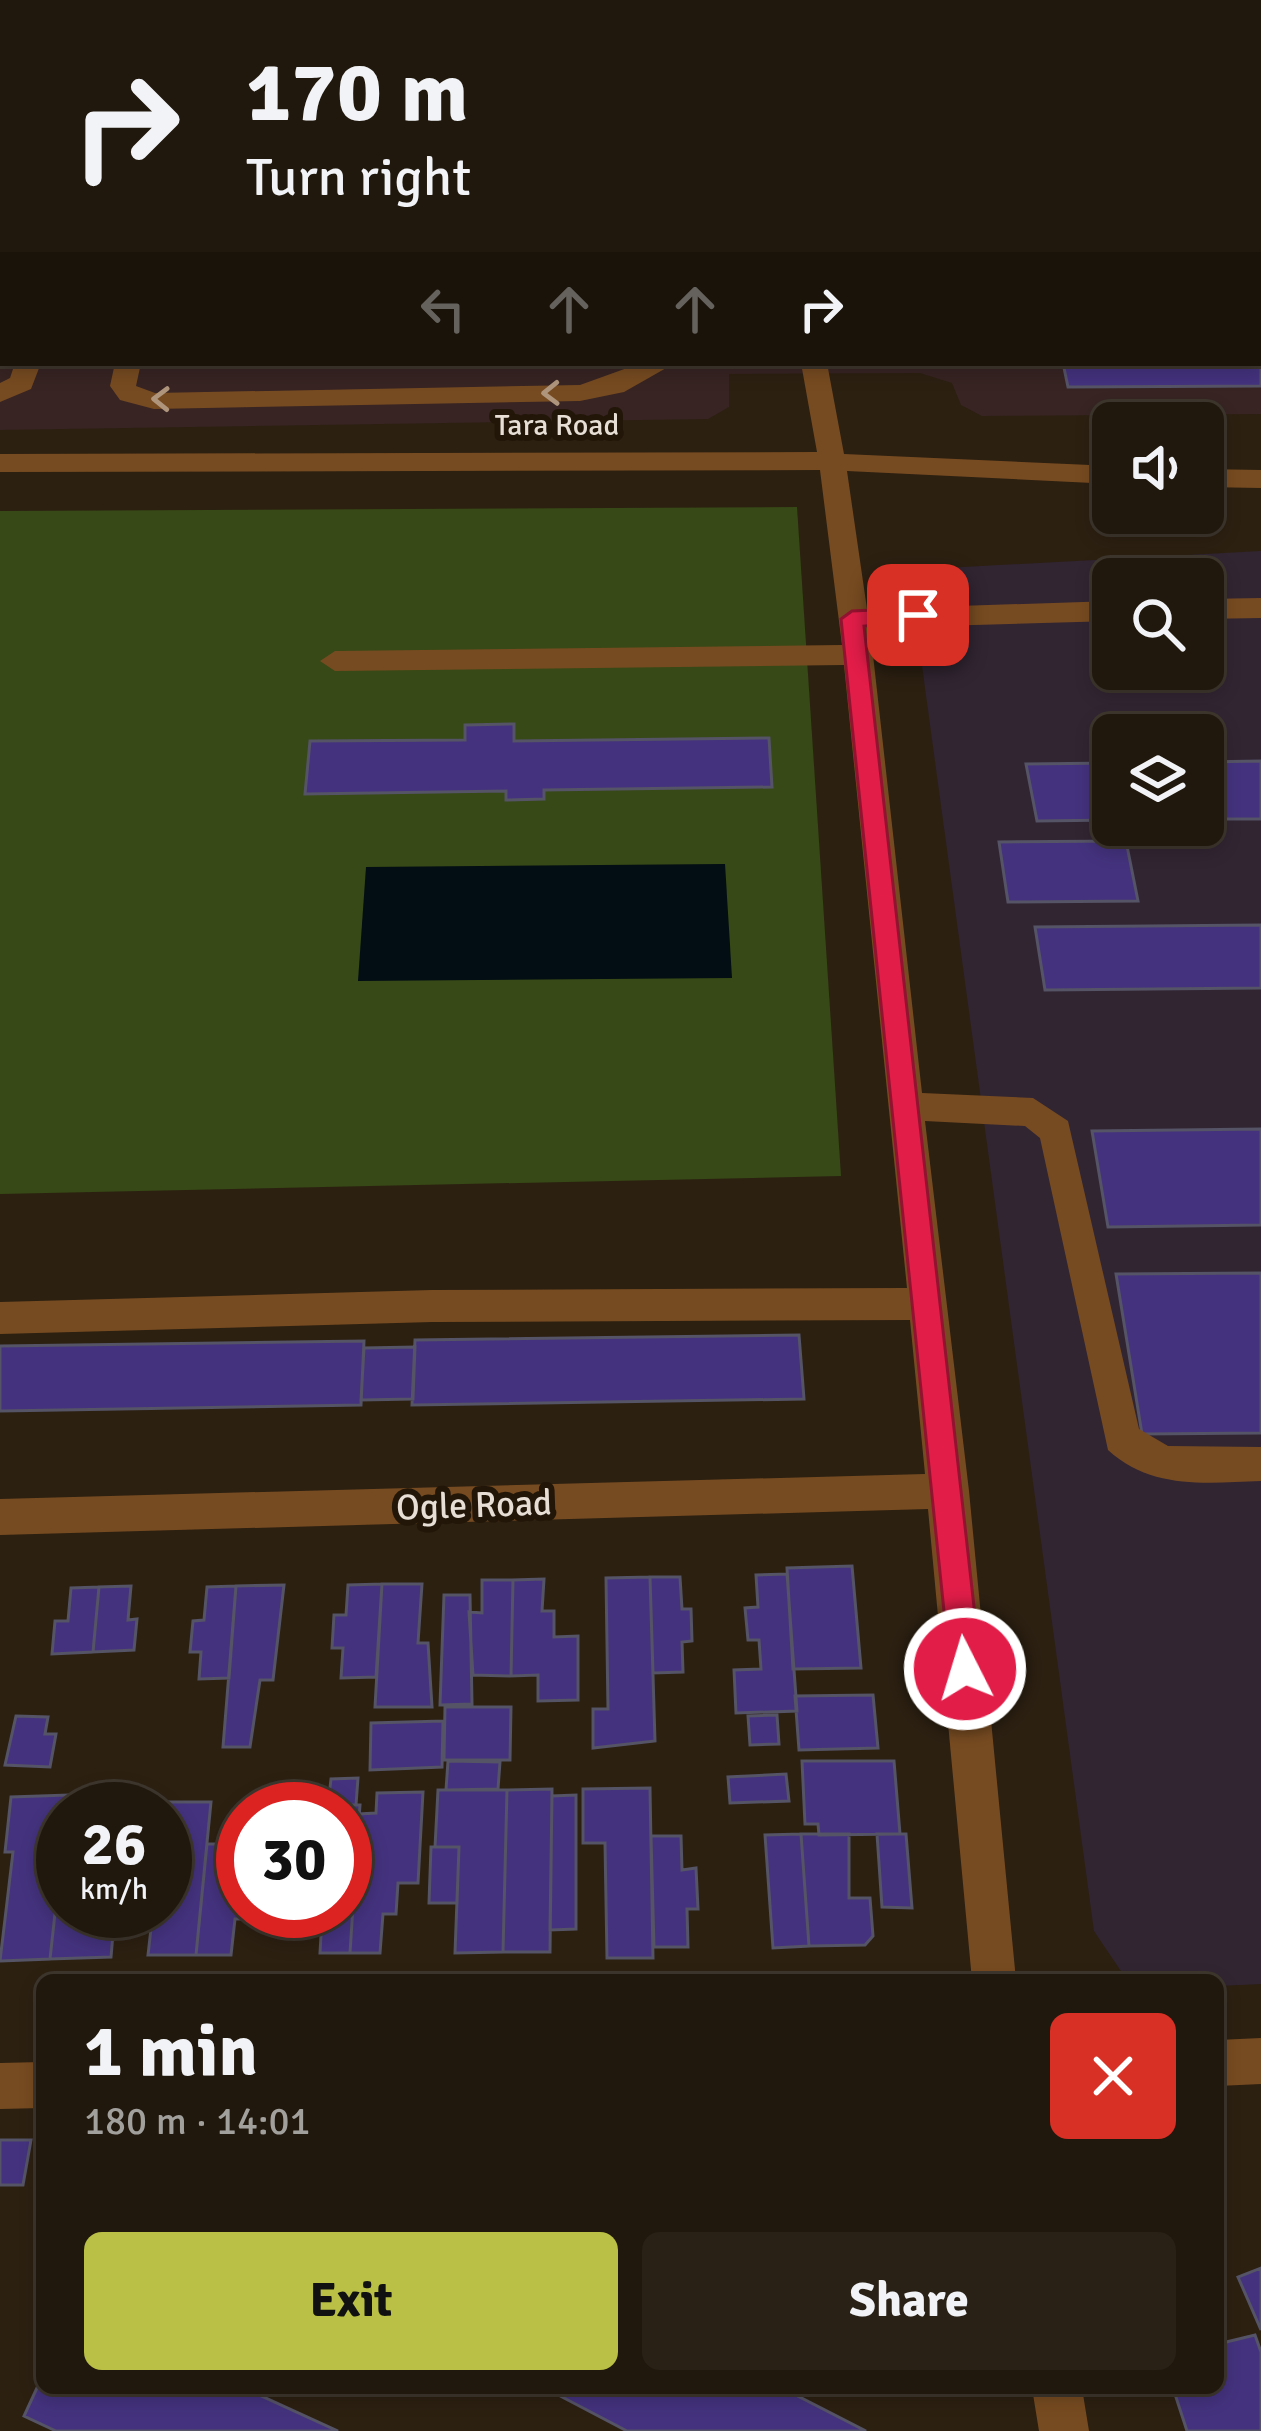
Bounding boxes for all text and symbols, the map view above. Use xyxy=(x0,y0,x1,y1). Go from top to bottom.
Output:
text: 170 m xyxy=(246,41,468,145)
icon: right xyxy=(48,48,204,204)
text: Turn right xyxy=(246,144,471,211)
icon: left xyxy=(410,276,476,342)
icon: ahead xyxy=(536,276,602,342)
icon: ahead xyxy=(662,276,728,342)
icon: right xyxy=(788,276,854,342)
one-way arrow xyxy=(541,380,560,406)
one-way arrow xyxy=(151,387,170,413)
map controls xyxy=(1092,402,1224,846)
button: sound xyxy=(1092,402,1224,534)
street label: Tara Road xyxy=(495,407,619,444)
button: search xyxy=(1092,558,1224,690)
pin xyxy=(867,564,969,666)
icon: arrive xyxy=(885,582,951,648)
button: layers xyxy=(1092,714,1224,846)
street label: Ogle Road xyxy=(395,1480,553,1531)
position arrow xyxy=(902,1606,1028,1732)
speed limit sign: 30 xyxy=(216,1782,372,1938)
text: 26 xyxy=(82,1808,146,1882)
text: km/h xyxy=(80,1871,148,1908)
text: 1 min xyxy=(84,2007,258,2096)
button: close xyxy=(1050,2013,1176,2139)
text: 180 m · 14:01 xyxy=(84,2097,311,2145)
button: Exit xyxy=(84,2232,618,2370)
button: Share xyxy=(642,2232,1176,2370)

